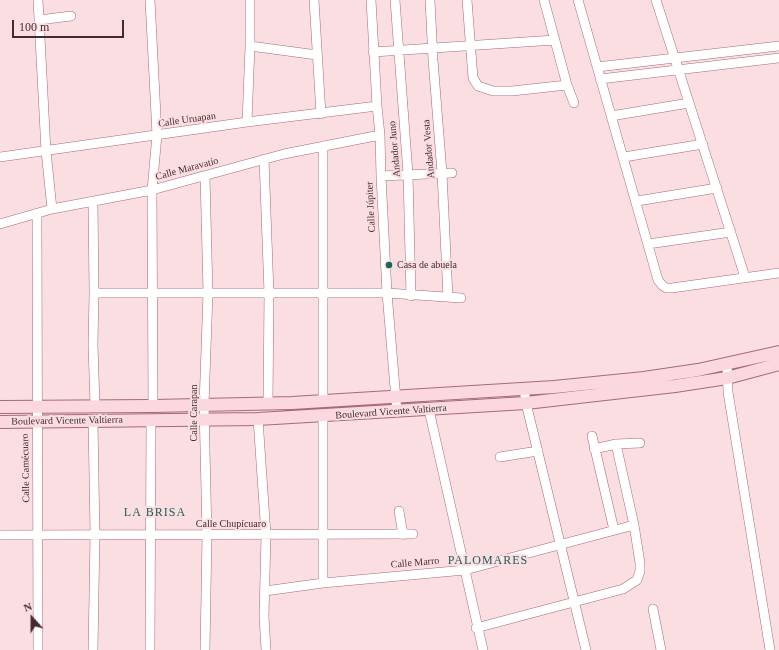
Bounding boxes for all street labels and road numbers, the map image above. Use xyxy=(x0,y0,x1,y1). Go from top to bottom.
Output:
street label: Calle Uruapan xyxy=(157,110,217,130)
street label: Andador Vesta xyxy=(420,119,438,179)
street label: Andador Juno xyxy=(387,120,403,178)
street label: Calle Maravatío xyxy=(154,155,220,183)
street label: Calle Júpiter xyxy=(364,181,378,233)
street label: Calle Carapan xyxy=(188,385,200,441)
street label: Boulevard Vicente Valtierra xyxy=(335,402,447,422)
street label: Boulevard Vicente Valtierra xyxy=(11,414,123,428)
street label: Calle Camécuaro xyxy=(19,433,33,503)
street label: Calle Chupícuaro xyxy=(196,518,266,530)
street label: Calle Marro xyxy=(390,555,440,571)

